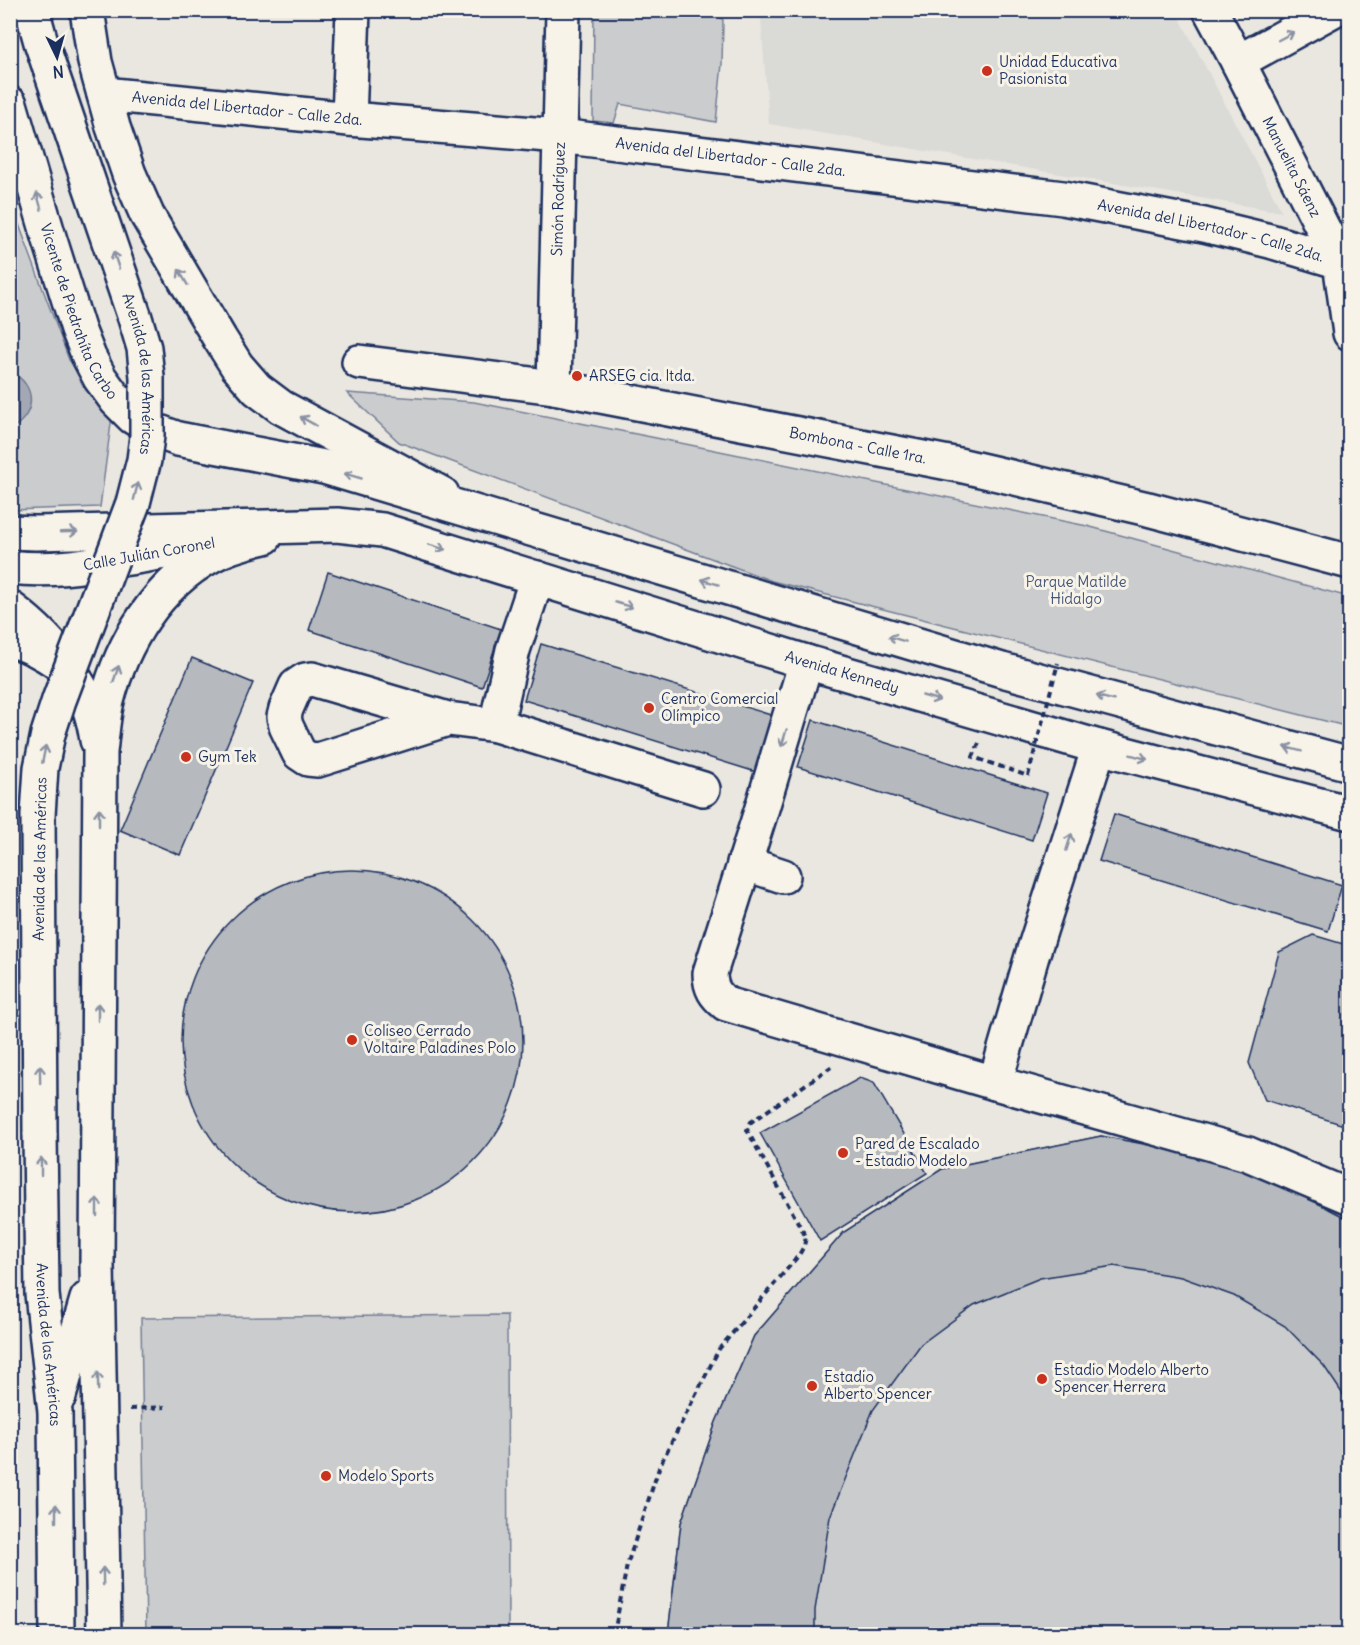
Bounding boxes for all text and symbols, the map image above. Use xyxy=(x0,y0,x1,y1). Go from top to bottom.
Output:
north arrow xyxy=(27,27,87,87)
one-way arrow xyxy=(1277,30,1294,42)
place label: Unidad Educativa Pasionista xyxy=(999,52,1118,88)
text: N xyxy=(52,61,65,82)
marker: Unidad Educativa Pasionista xyxy=(980,64,994,78)
street label: Avenida del Libertador - Calle 2da. xyxy=(131,87,363,129)
street label: Manuelita Sáenz xyxy=(1258,113,1326,221)
street label: Avenida del Libertador - Calle 2da. xyxy=(615,133,847,180)
street label: Simón Rodríguez xyxy=(547,142,569,256)
one-way arrow xyxy=(33,192,44,211)
street label: Avenida del Libertador - Calle 2da. xyxy=(1096,195,1326,266)
street label: Vicente de Piedrahíta Carbo xyxy=(37,221,122,403)
one-way arrow xyxy=(109,251,120,269)
one-way arrow xyxy=(177,269,189,286)
street label: Avenida de las Américas xyxy=(118,290,157,456)
place label: ARSEG cia. ltda. xyxy=(589,366,695,385)
marker: ARSEG cia. ltda. xyxy=(570,369,584,383)
one-way arrow xyxy=(299,415,317,426)
street label: Bombona - Calle 1ra. xyxy=(788,423,928,468)
one-way arrow xyxy=(344,470,363,481)
one-way arrow xyxy=(131,482,143,501)
one-way arrow xyxy=(58,526,78,538)
street label: Calle Julián Coronel xyxy=(82,533,216,574)
one-way arrow xyxy=(428,542,447,553)
park label: Parque Matilde Hidalgo xyxy=(1025,572,1127,608)
one-way arrow xyxy=(701,576,720,587)
one-way arrow xyxy=(614,600,633,611)
one-way arrow xyxy=(888,633,907,644)
street label: Avenida Kennedy xyxy=(783,646,901,698)
one-way arrow xyxy=(111,665,122,684)
place label: Centro Comercial Olímpico xyxy=(661,689,778,725)
one-way arrow xyxy=(1096,692,1115,703)
one-way arrow xyxy=(921,693,940,704)
marker: Centro Comercial Olímpico xyxy=(642,701,656,715)
one-way arrow xyxy=(778,728,789,747)
one-way arrow xyxy=(1284,743,1303,754)
one-way arrow xyxy=(39,745,50,764)
place label: Gym Tek xyxy=(198,747,257,766)
marker: Gym Tek xyxy=(179,750,193,764)
one-way arrow xyxy=(1129,752,1148,764)
street label: Avenida de las Américas xyxy=(29,777,50,941)
one-way arrow xyxy=(93,807,105,827)
one-way arrow xyxy=(1064,833,1075,852)
one-way arrow xyxy=(92,1002,104,1022)
place label: Coliseo Cerrado Voltaire Paladines Polo xyxy=(364,1021,516,1057)
marker: Coliseo Cerrado Voltaire Paladines Polo xyxy=(345,1033,359,1047)
one-way arrow xyxy=(34,1065,46,1085)
place label: Pared de Escalado - Estadio Modelo xyxy=(855,1134,980,1170)
marker: Pared de Escalado - Estadio Modelo xyxy=(836,1146,850,1160)
one-way arrow xyxy=(35,1156,46,1176)
one-way arrow xyxy=(91,1197,103,1217)
street label: Avenida de las Américas xyxy=(33,1263,65,1427)
place label: Estadio Modelo Alberto Spencer Herrera xyxy=(1054,1360,1209,1396)
place label: Estadio Alberto Spencer xyxy=(824,1367,932,1403)
one-way arrow xyxy=(93,1372,104,1392)
marker: Estadio Modelo Alberto Spencer Herrera xyxy=(1035,1372,1049,1386)
marker: Estadio Alberto Spencer xyxy=(805,1379,819,1393)
place label: Modelo Sports xyxy=(338,1466,434,1485)
marker: Modelo Sports xyxy=(319,1469,333,1483)
one-way arrow xyxy=(50,1504,62,1524)
one-way arrow xyxy=(97,1567,109,1587)

